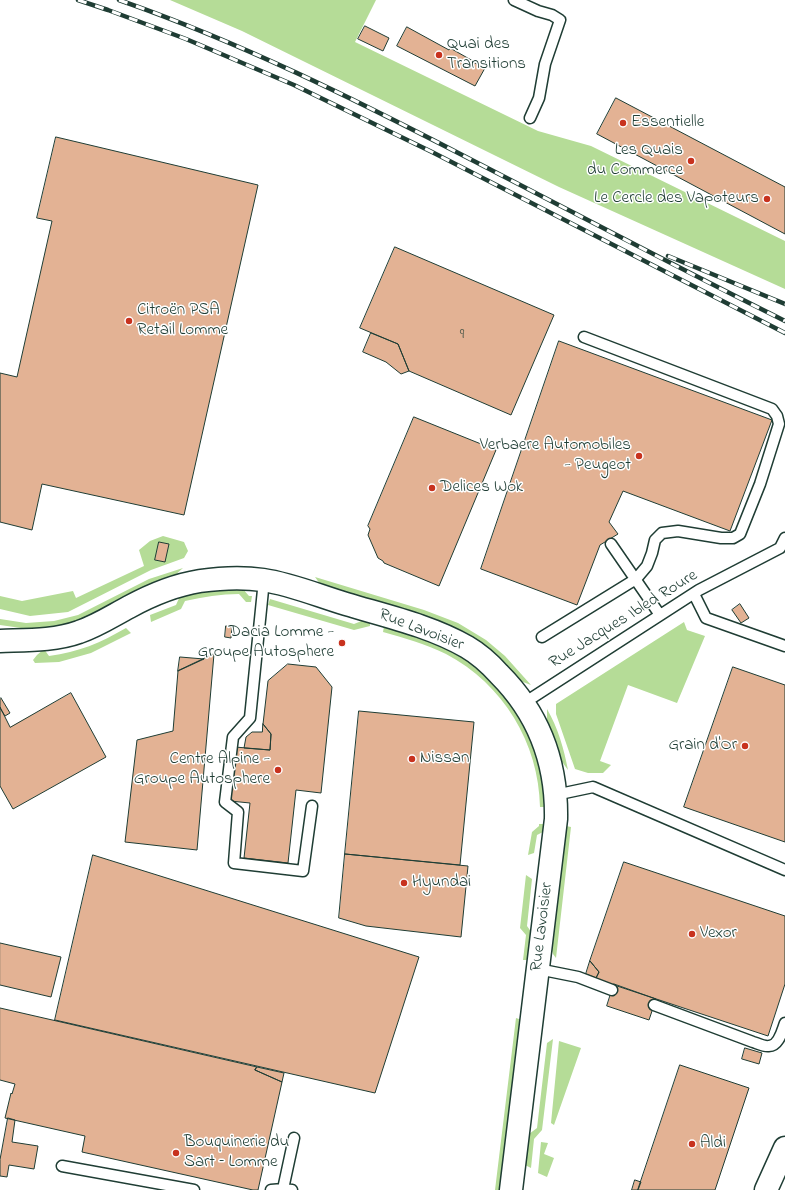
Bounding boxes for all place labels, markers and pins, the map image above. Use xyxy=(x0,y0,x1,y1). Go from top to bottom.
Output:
place label: Quai des Transitions xyxy=(447,35,526,75)
marker: Quai des Transitions xyxy=(434,50,444,60)
place label: Essentielle xyxy=(631,113,704,133)
marker: Essentielle xyxy=(618,118,628,128)
place label: Les Quais du Commerce xyxy=(587,141,683,181)
marker: Les Quais du Commerce xyxy=(686,156,696,166)
place label: Le Cercle des Vapoteurs xyxy=(594,189,759,209)
marker: Le Cercle des Vapoteurs xyxy=(762,194,772,204)
place label: Citroën PSA Retail Lomme xyxy=(137,301,228,341)
marker: Citroën PSA Retail Lomme xyxy=(124,316,134,326)
place label: Verbaere Automobiles - Peugeot xyxy=(480,436,631,476)
marker: Verbaere Automobiles - Peugeot xyxy=(634,451,644,461)
place label: Delices Wok xyxy=(440,478,523,498)
marker: Delices Wok xyxy=(427,483,437,493)
place label: Dacia Lomme - Groupe Autosphere xyxy=(198,623,334,663)
marker: Dacia Lomme - Groupe Autosphere xyxy=(337,638,347,648)
place label: Grain d'Or xyxy=(668,736,737,756)
marker: Grain d'Or xyxy=(740,741,750,751)
place label: Nissan xyxy=(420,749,469,769)
place label: Centre Alpine - Groupe Autosphere xyxy=(134,750,270,790)
marker: Nissan xyxy=(407,754,417,764)
marker: Centre Alpine - Groupe Autosphere xyxy=(273,765,283,775)
place label: Hyundai xyxy=(412,873,471,893)
marker: Hyundai xyxy=(399,878,409,888)
place label: Vexor xyxy=(700,924,737,944)
marker: Vexor xyxy=(687,929,697,939)
place label: Bouquinerie du Sart – Lomme xyxy=(184,1133,289,1173)
place label: Aldi xyxy=(700,1134,726,1154)
marker: Aldi xyxy=(687,1139,697,1149)
marker: Bouquinerie du Sart – Lomme xyxy=(171,1148,181,1158)

